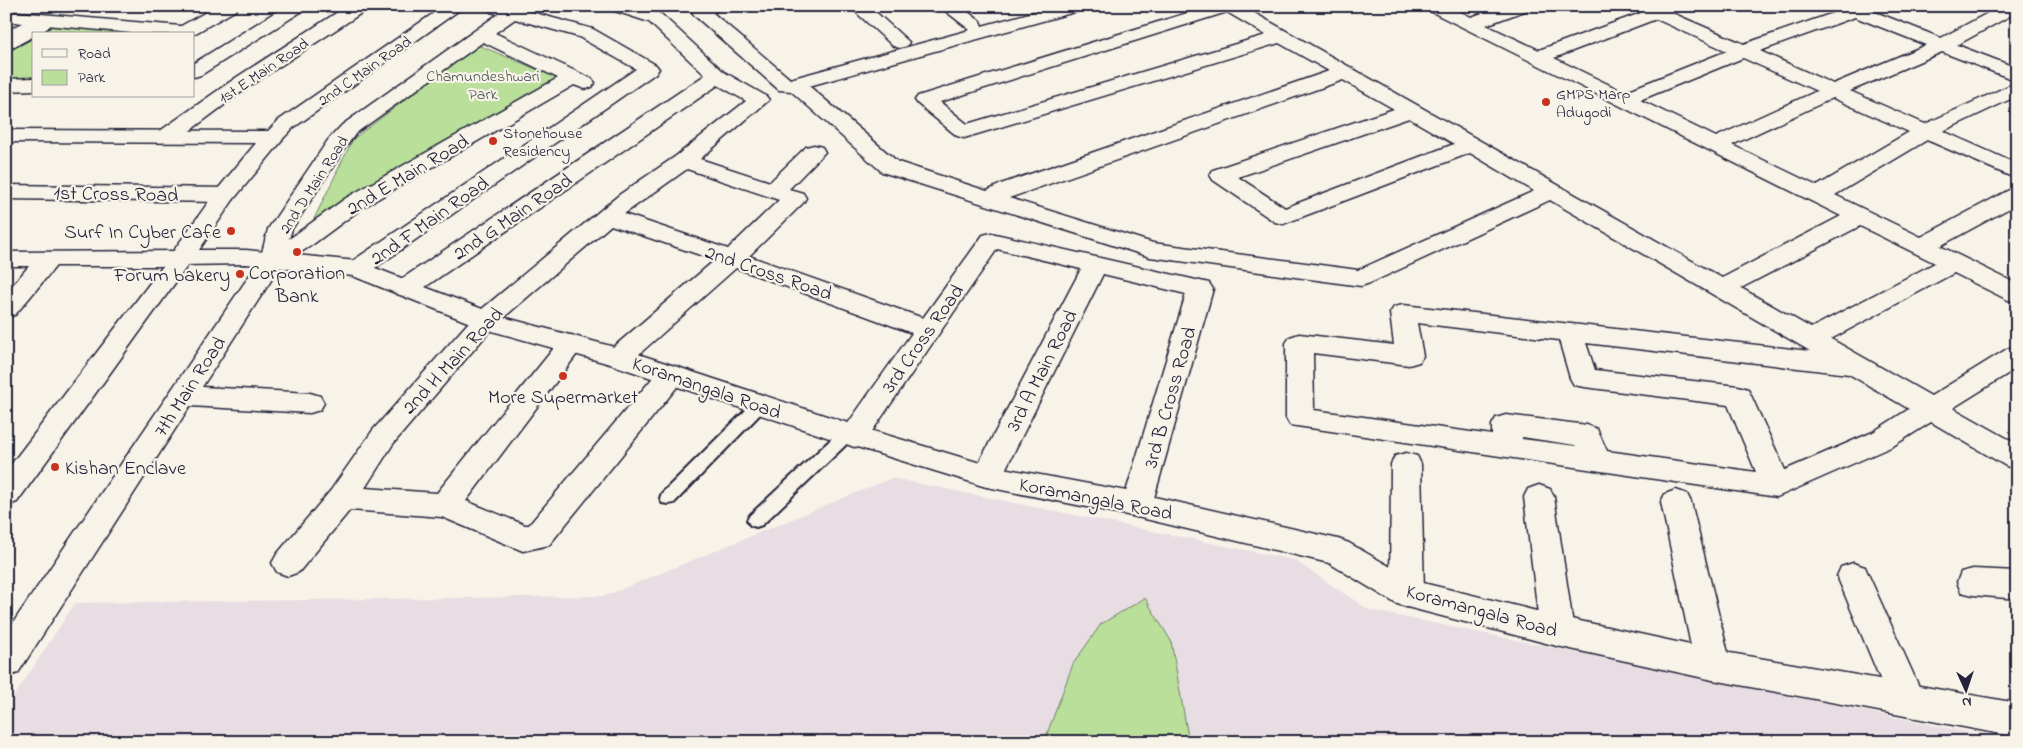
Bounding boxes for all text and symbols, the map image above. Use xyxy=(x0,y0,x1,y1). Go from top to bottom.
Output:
street label: 2nd C Main Road xyxy=(313,30,417,113)
legend xyxy=(32,32,195,98)
street label: 1st E Main Road xyxy=(214,33,314,111)
text: Road xyxy=(78,43,111,65)
park label: Chamundeshwari Park xyxy=(426,65,540,107)
text: Park xyxy=(78,67,106,89)
place label: GMPS Marp Adugodi xyxy=(1556,83,1631,125)
marker: GMPS Marp Adugodi xyxy=(1540,96,1552,108)
place label: Stonehouse Residency xyxy=(503,122,583,164)
street label: 2nd E Main Road xyxy=(342,128,475,224)
street label: 2nd D Main Road xyxy=(274,131,355,239)
marker: Stonehouse Residency xyxy=(487,135,499,147)
street label: 2nd G Main Road xyxy=(448,167,579,269)
street label: 2nd F Main Road xyxy=(365,170,496,274)
street label: 1st Cross Road xyxy=(53,180,179,211)
place label: Surf In Cyber Cafe xyxy=(64,219,221,248)
marker: Surf In Cyber Cafe xyxy=(225,225,237,237)
street label: 2nd Cross Road xyxy=(701,239,836,310)
marker: Corporation Bank xyxy=(291,246,303,258)
place label: Corporation Bank xyxy=(249,260,345,312)
place label: Forum bakery xyxy=(113,262,230,291)
marker: Forum bakery xyxy=(234,268,246,280)
street label: 3rd Cross Road xyxy=(876,279,972,400)
street label: 2nd H Main Road xyxy=(396,302,511,422)
street label: 3rd A Main Road xyxy=(1000,305,1086,437)
street label: 3rd B Cross Road xyxy=(1137,324,1205,472)
street label: 7th Main Road xyxy=(148,332,234,443)
street label: Koramangala Road xyxy=(628,350,785,429)
marker: More Supermarket xyxy=(557,370,569,382)
place label: More Supermarket xyxy=(488,384,638,413)
place label: Kishan Enclave xyxy=(65,455,186,484)
marker: Kishan Enclave xyxy=(49,461,61,473)
street label: Koramangala Road xyxy=(1016,471,1175,531)
street label: Koramangala Road xyxy=(1402,578,1560,648)
north arrow xyxy=(1940,666,1990,716)
text: N xyxy=(1961,691,1972,712)

